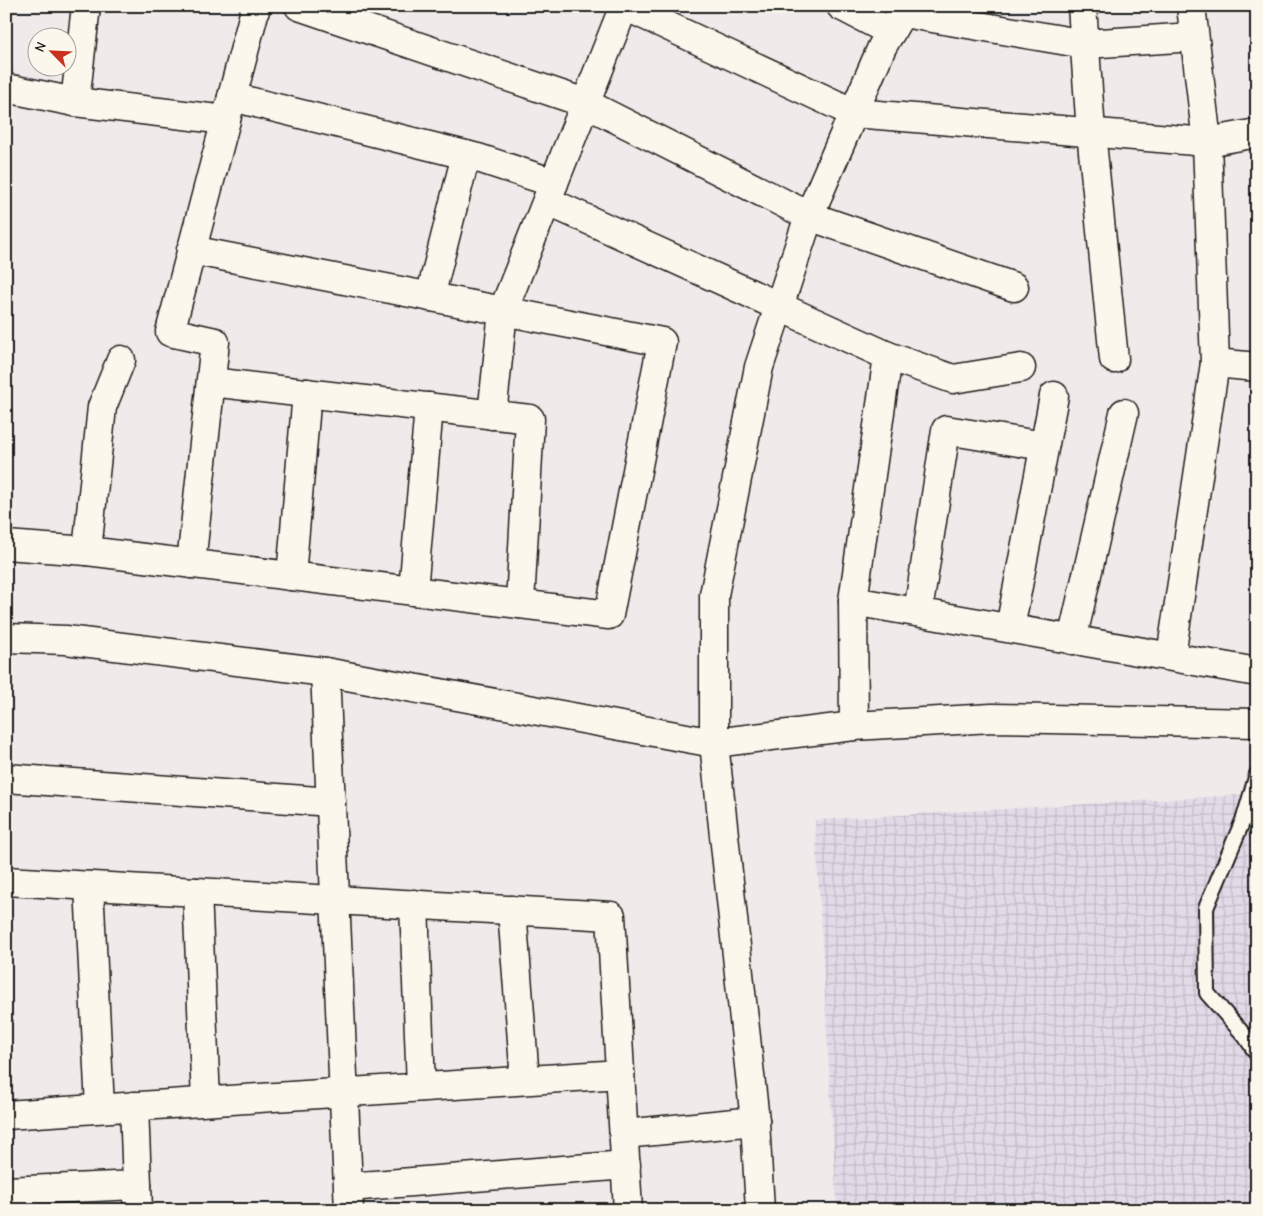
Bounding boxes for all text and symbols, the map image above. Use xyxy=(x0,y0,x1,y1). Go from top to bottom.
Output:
north arrow xyxy=(28,28,78,78)
text: N xyxy=(31,39,50,55)

